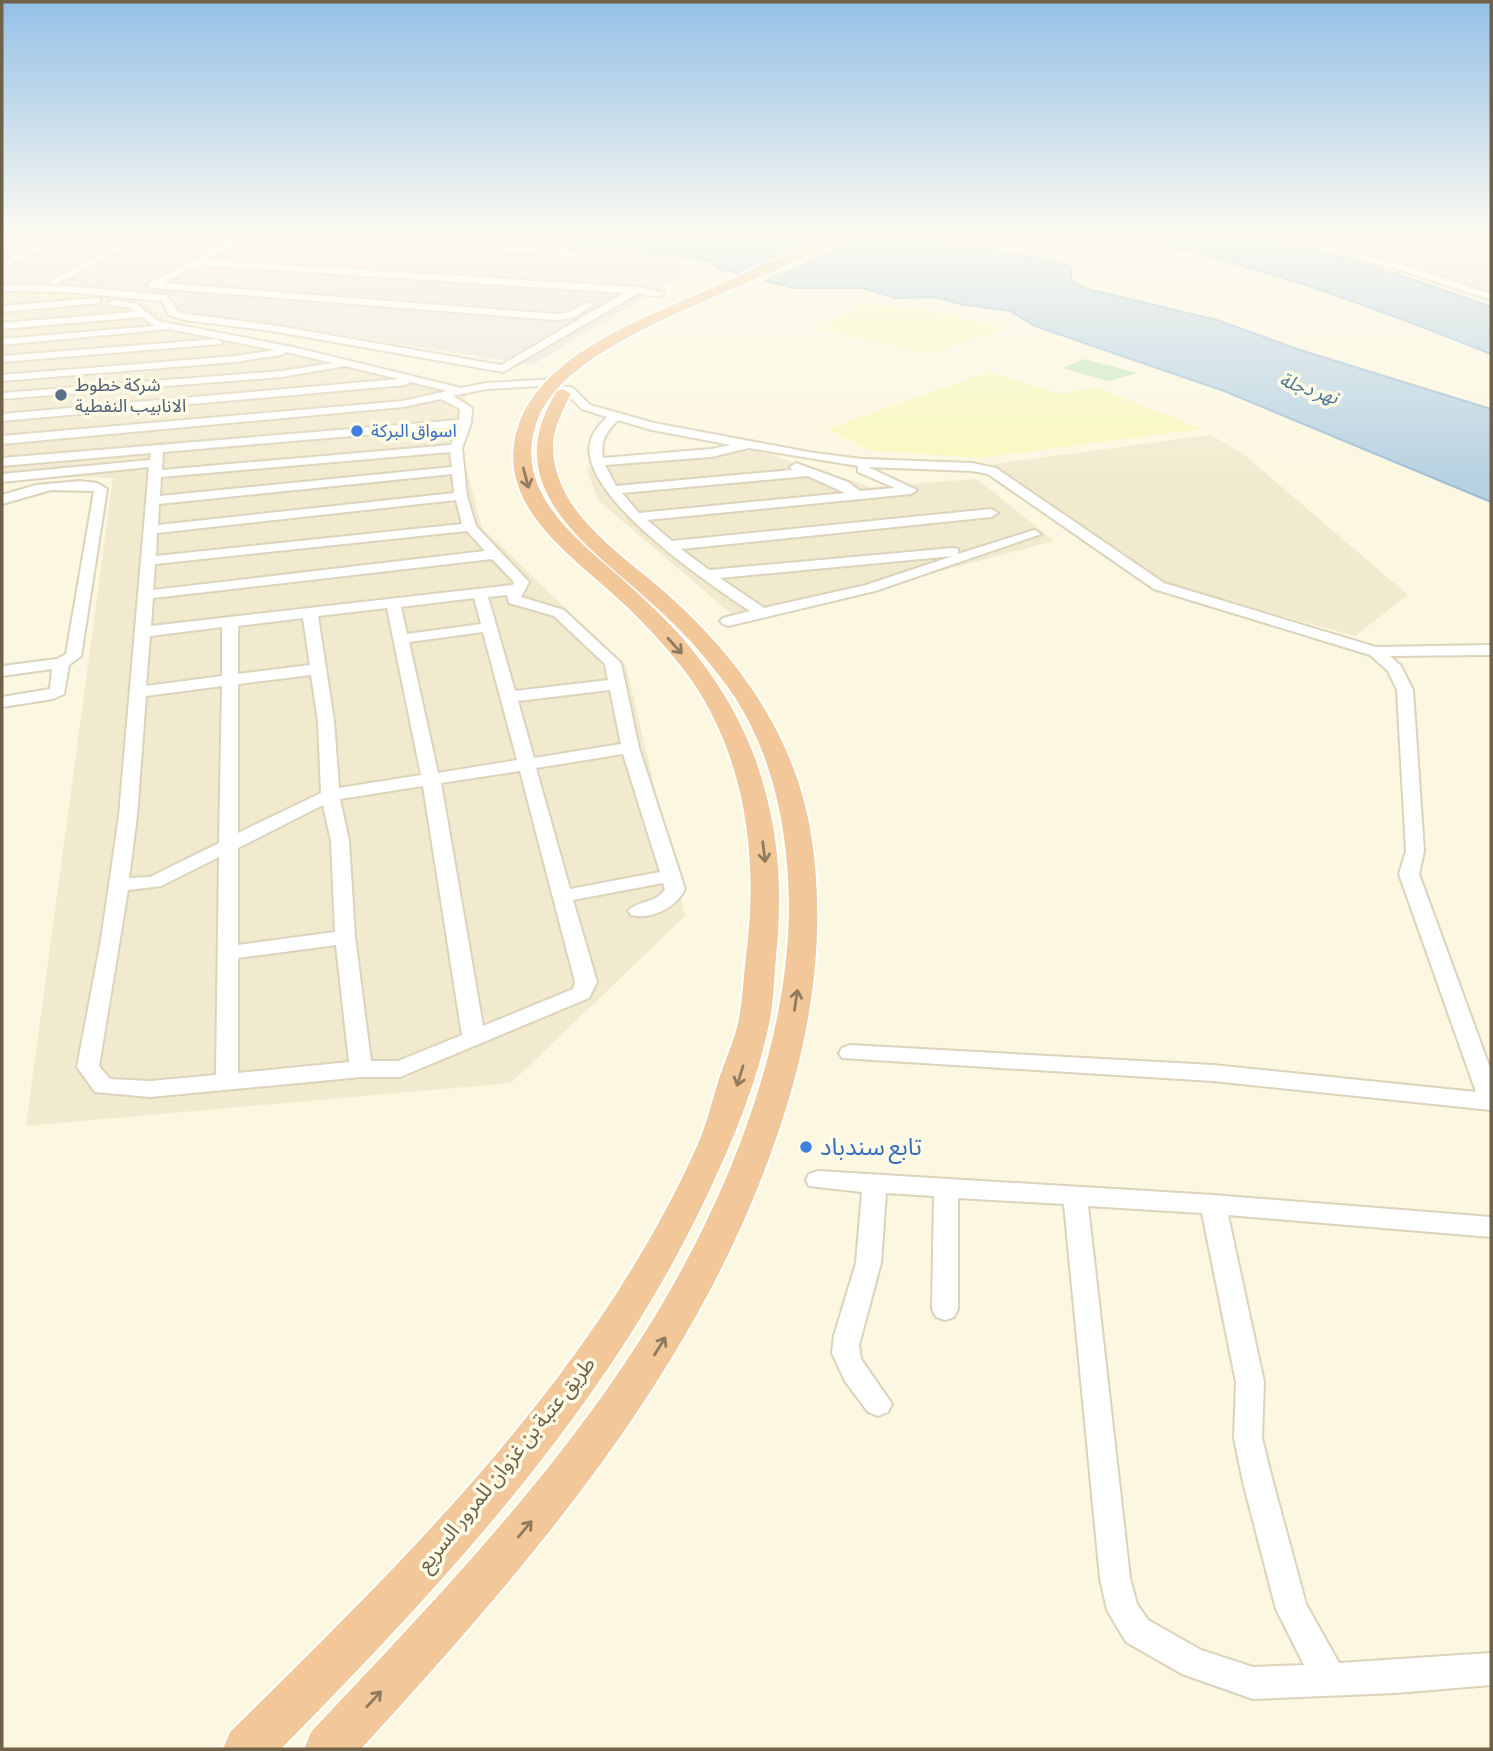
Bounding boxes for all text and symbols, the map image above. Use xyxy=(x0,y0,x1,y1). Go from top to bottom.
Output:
water label: نهر دجلة xyxy=(1276,369,1343,411)
place label: شركة خطوط الانابيب النفطية xyxy=(75,375,186,417)
marker: شركة خطوط الانابيب النفطية xyxy=(53,387,69,403)
place label: اسواق البركة xyxy=(371,421,457,442)
marker: اسواق البركة xyxy=(349,423,365,439)
one-way arrow xyxy=(520,467,533,489)
one-way arrow xyxy=(667,637,684,654)
one-way arrow xyxy=(757,840,770,863)
one-way arrow xyxy=(790,989,803,1012)
one-way arrow xyxy=(733,1065,746,1087)
place label: تابع سندباد xyxy=(820,1133,922,1164)
marker: تابع سندباد xyxy=(798,1139,814,1155)
one-way arrow xyxy=(653,1336,667,1356)
street label: طريق عتبة بن غزوان للمرور السريع xyxy=(412,1352,602,1578)
one-way arrow xyxy=(517,1520,533,1538)
one-way arrow xyxy=(366,1691,383,1708)

